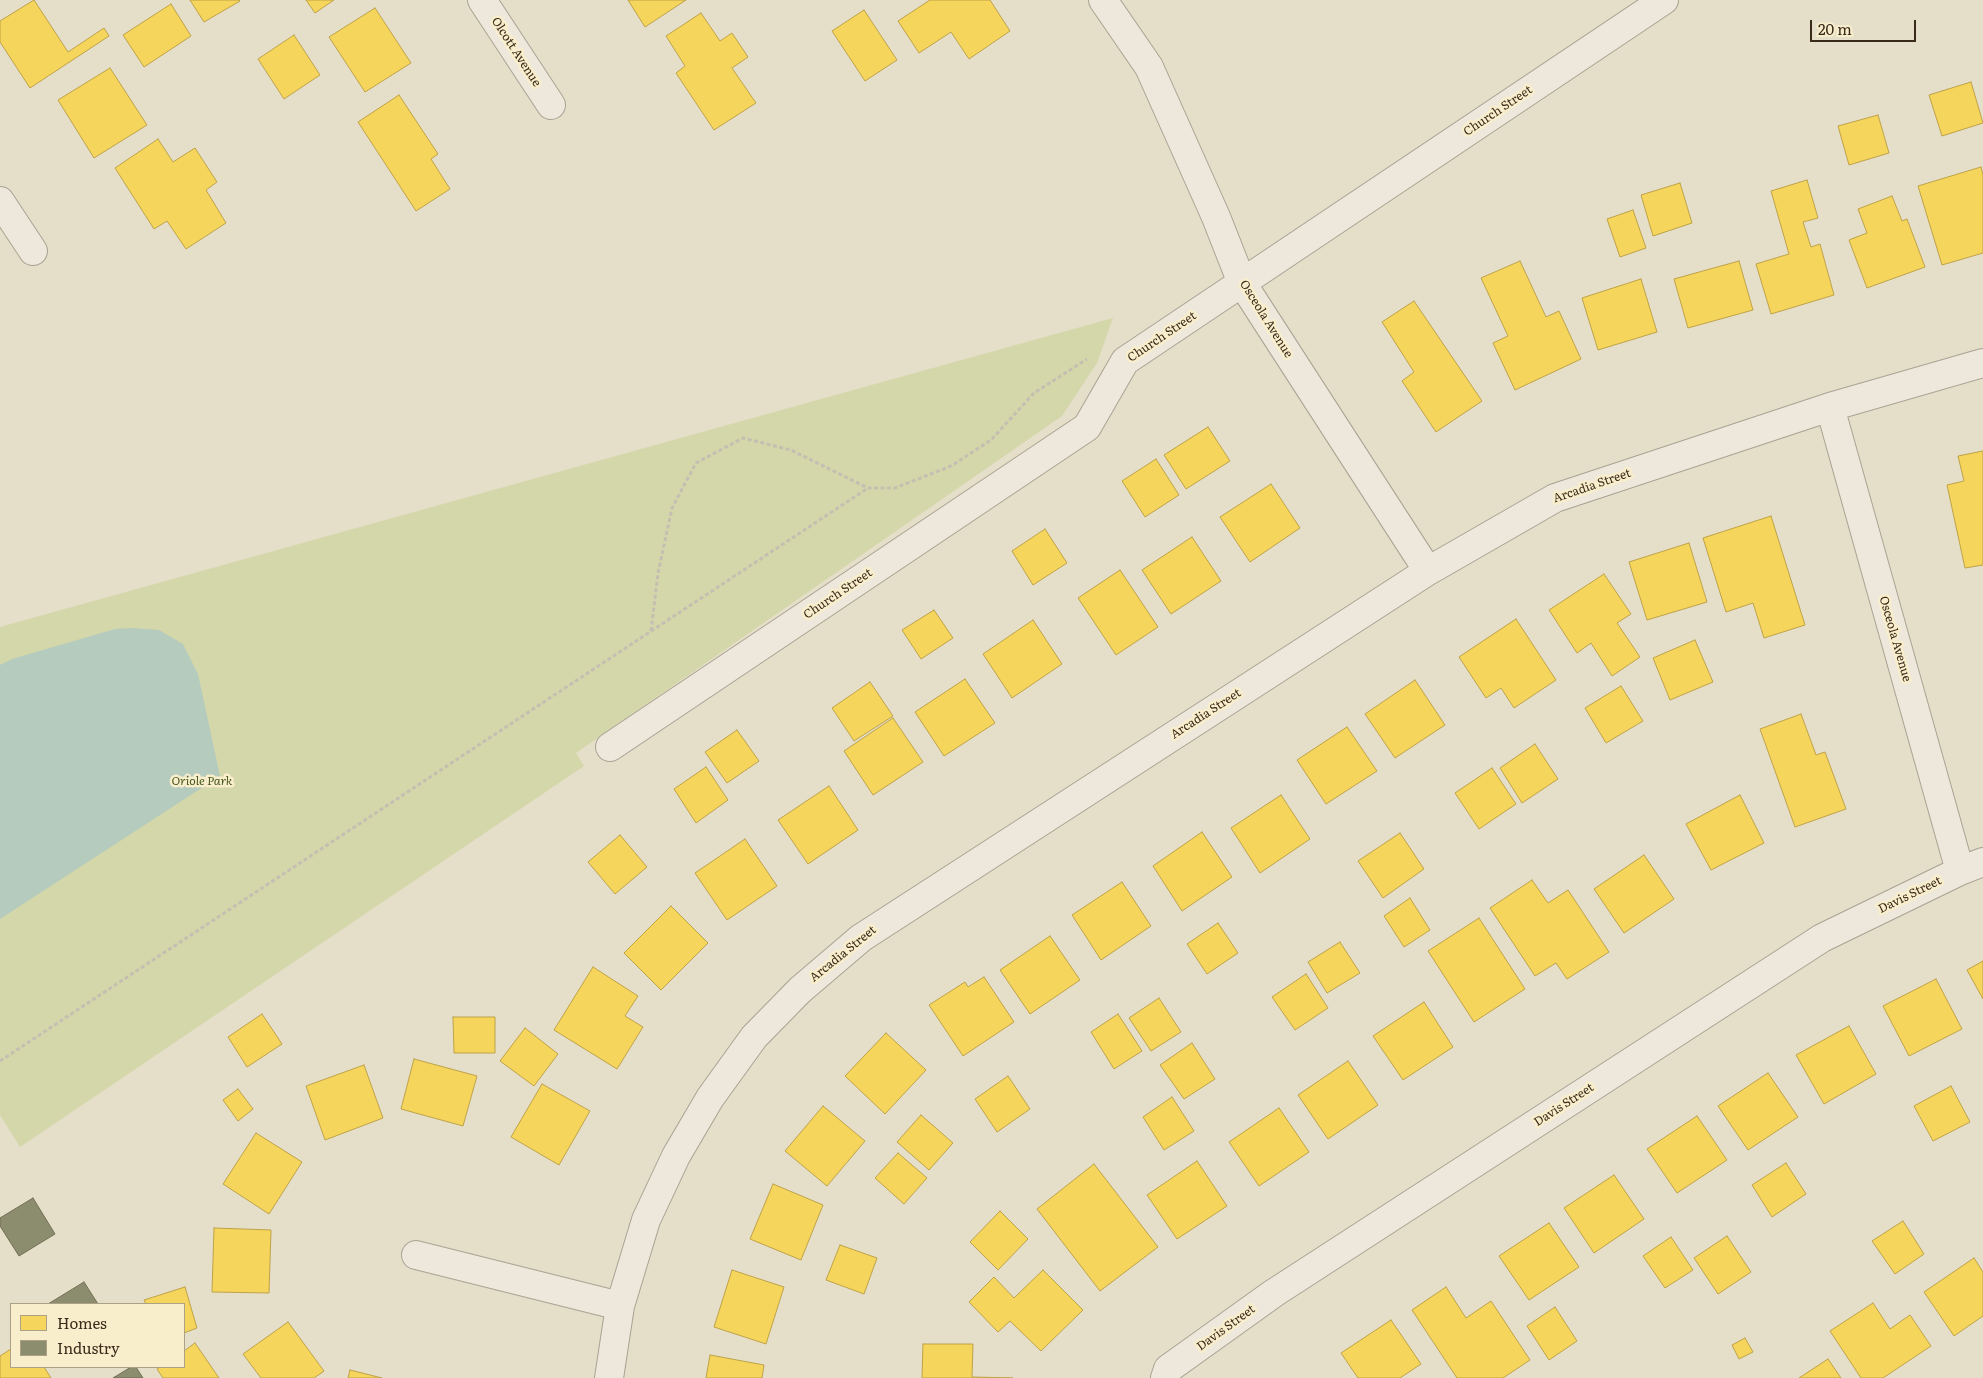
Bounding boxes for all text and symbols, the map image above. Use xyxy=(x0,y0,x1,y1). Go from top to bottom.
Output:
scale bar xyxy=(1813,10,1919,42)
street label: Olcott Avenue xyxy=(488,15,544,89)
text: 20 m xyxy=(1818,17,1852,40)
street label: Church Street xyxy=(1461,83,1535,139)
street label: Osceola Avenue xyxy=(1236,278,1296,360)
street label: Church Street xyxy=(1125,309,1199,365)
street label: Arcadia Street xyxy=(1551,466,1633,506)
street label: Church Street xyxy=(801,566,875,622)
street label: Osceola Avenue xyxy=(1876,594,1914,684)
street label: Arcadia Street xyxy=(1168,686,1244,742)
park label: Oriole Park xyxy=(172,774,232,788)
street label: Davis Street xyxy=(1876,874,1944,916)
street label: Arcadia Street xyxy=(807,923,879,985)
street label: Davis Street xyxy=(1531,1080,1597,1130)
street label: Davis Street xyxy=(1194,1302,1258,1354)
legend xyxy=(10,1303,185,1368)
text: Homes xyxy=(57,1311,107,1334)
text: Industry xyxy=(57,1336,120,1359)

